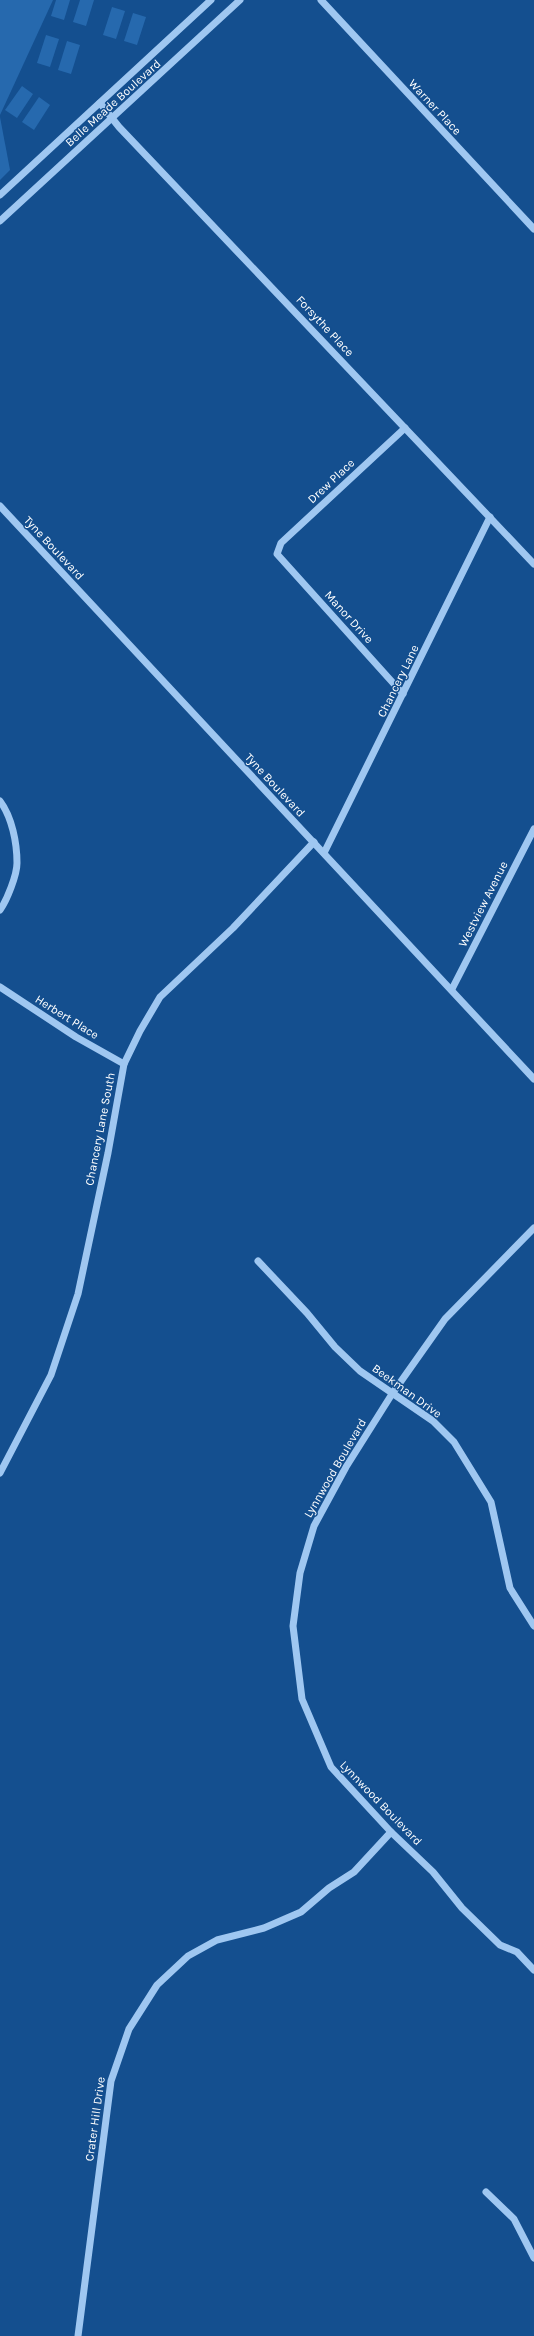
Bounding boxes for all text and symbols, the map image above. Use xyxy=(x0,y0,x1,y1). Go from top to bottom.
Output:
street label: Belle Meade Boulevard xyxy=(63,57,163,149)
street label: Warner Place xyxy=(406,76,464,138)
street label: Forsythe Place xyxy=(293,293,357,359)
street label: Drew Place xyxy=(305,456,357,506)
street label: Tyne Boulevard xyxy=(21,513,87,583)
street label: Manor Drive xyxy=(322,588,376,646)
street label: Chancery Lane xyxy=(374,642,422,720)
street label: Tyne Boulevard xyxy=(242,750,308,820)
street label: Westview Avenue xyxy=(455,859,511,949)
street label: Herbert Place xyxy=(33,992,101,1042)
street label: Chancery Lane South xyxy=(82,1071,118,1187)
street label: Beekman Drive xyxy=(370,1361,444,1421)
street label: Lynnwood Boulevard xyxy=(301,1416,369,1520)
street label: Lynnwood Boulevard xyxy=(337,1758,425,1848)
street label: Crater Hill Drive xyxy=(82,2076,108,2162)

